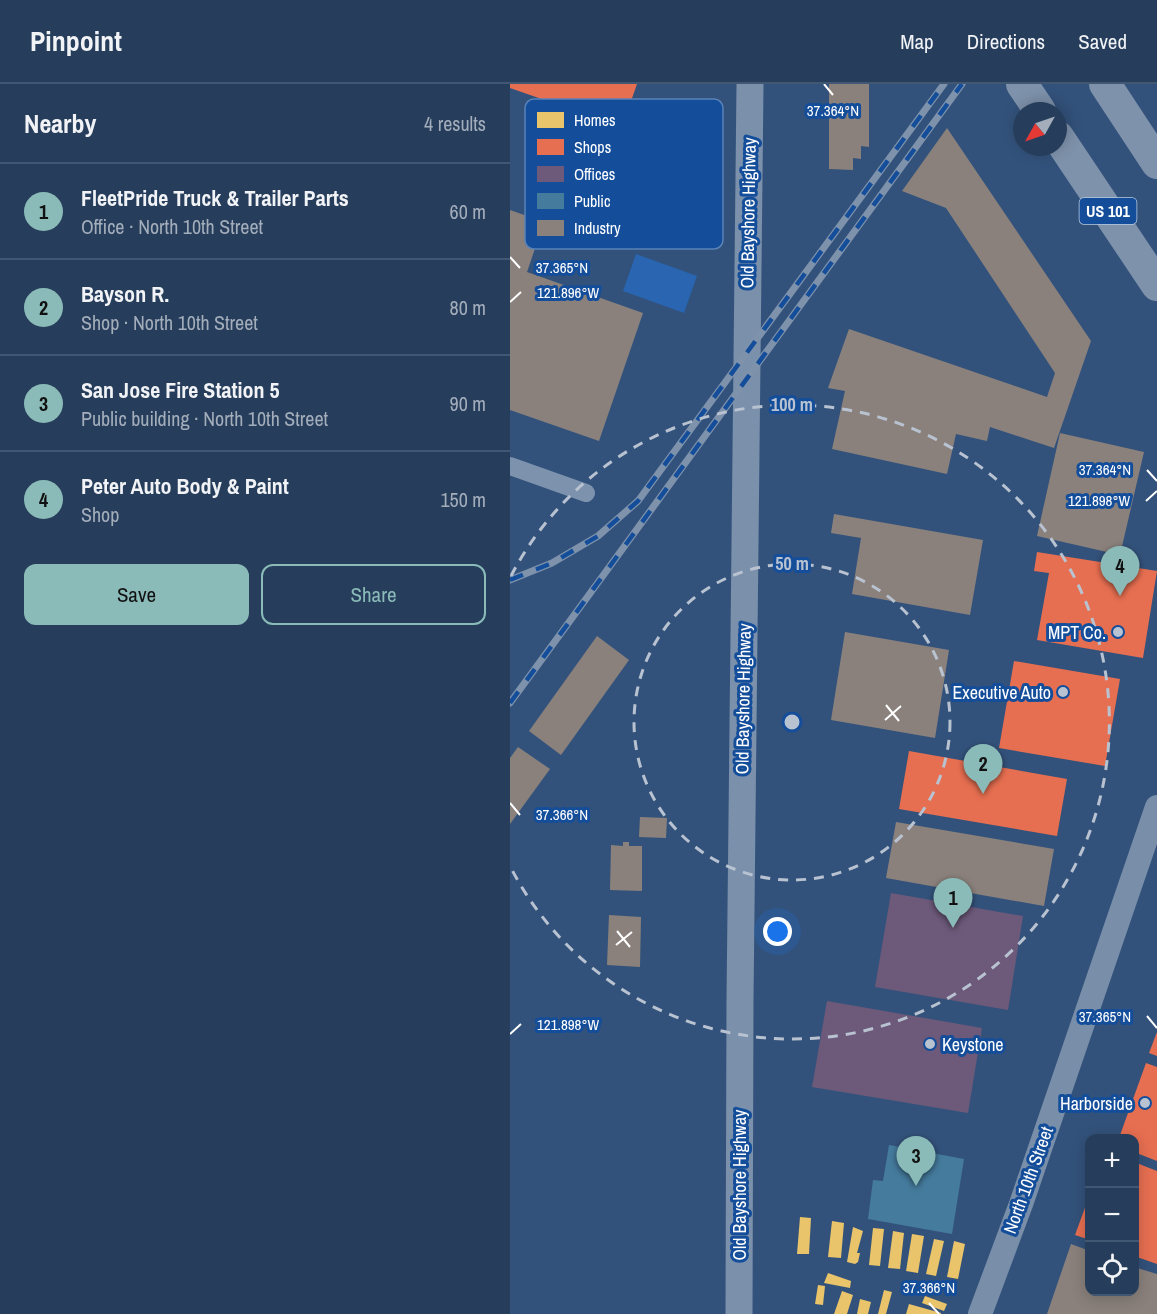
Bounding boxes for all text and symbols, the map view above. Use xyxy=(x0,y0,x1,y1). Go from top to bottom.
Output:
text: Pinpoint xyxy=(30,22,122,60)
text: Map xyxy=(900,27,934,56)
text: Directions xyxy=(967,27,1045,56)
text: Saved xyxy=(1078,27,1127,56)
legend xyxy=(525,99,723,249)
text: 37.364°N xyxy=(807,100,859,121)
north arrow xyxy=(1013,102,1067,156)
text: Nearby xyxy=(24,106,96,141)
text: Homes xyxy=(574,109,616,131)
text: 4 results xyxy=(424,110,486,137)
text: Shops xyxy=(574,136,611,158)
street label: Old Bayshore Highway xyxy=(734,137,762,289)
text: Offices xyxy=(574,163,615,185)
text: FleetPride Truck & Trailer Parts xyxy=(81,183,349,213)
text: Public xyxy=(574,190,611,212)
text: 1 xyxy=(39,198,48,225)
text: 60 m xyxy=(450,198,486,225)
road number: US 101 xyxy=(1080,198,1136,224)
text: Office · North 10th Street xyxy=(81,213,263,240)
text: Industry xyxy=(574,217,621,239)
text: 37.365°N xyxy=(536,257,588,278)
text: Bayson R. xyxy=(81,279,169,309)
text: 121.896°W xyxy=(537,282,599,303)
text: 2 xyxy=(39,294,48,321)
text: 80 m xyxy=(450,294,486,321)
text: Shop · North 10th Street xyxy=(81,309,258,336)
text: San Jose Fire Station 5 xyxy=(81,375,280,405)
text: 3 xyxy=(39,390,48,417)
text: 90 m xyxy=(450,390,486,417)
text: 100 m xyxy=(771,392,813,417)
text: Public building · North 10th Street xyxy=(81,405,328,432)
text: 37.364°N xyxy=(1079,459,1131,480)
text: Peter Auto Body & Paint xyxy=(81,471,289,501)
text: 4 xyxy=(39,486,48,513)
text: 150 m xyxy=(440,486,486,513)
text: 121.898°W xyxy=(1068,490,1130,511)
text: Shop xyxy=(81,501,119,528)
pin: 4 xyxy=(1100,546,1140,596)
text: 50 m xyxy=(775,551,809,576)
button: Save xyxy=(24,564,249,625)
button: Share xyxy=(261,564,486,625)
place label: MPT Co. xyxy=(1048,620,1106,645)
street label: Old Bayshore Highway xyxy=(729,623,757,775)
marker: MPT Co. xyxy=(1111,625,1125,639)
place label: Executive Auto xyxy=(953,680,1051,705)
marker: Executive Auto xyxy=(1056,685,1070,699)
centre of rings xyxy=(782,712,802,732)
pin: 2 xyxy=(964,744,1002,794)
text: 37.366°N xyxy=(536,804,588,825)
pin: 1 xyxy=(934,878,972,928)
your location xyxy=(763,917,792,946)
text: 37.365°N xyxy=(1079,1006,1131,1027)
text: 121.898°W xyxy=(537,1014,599,1035)
place label: Keystone xyxy=(942,1032,1004,1057)
marker: Keystone xyxy=(923,1037,937,1051)
place label: Harborside xyxy=(1060,1091,1133,1116)
marker: Harborside xyxy=(1138,1096,1152,1110)
street label: Old Bayshore Highway xyxy=(727,1109,752,1260)
street label: North 10th Street xyxy=(997,1123,1059,1237)
map controls xyxy=(1085,1134,1139,1296)
button: + xyxy=(1085,1134,1139,1188)
pin: 3 xyxy=(896,1136,936,1186)
button: − xyxy=(1085,1188,1139,1242)
button: locate xyxy=(1085,1242,1139,1296)
text: 37.366°N xyxy=(903,1277,955,1298)

